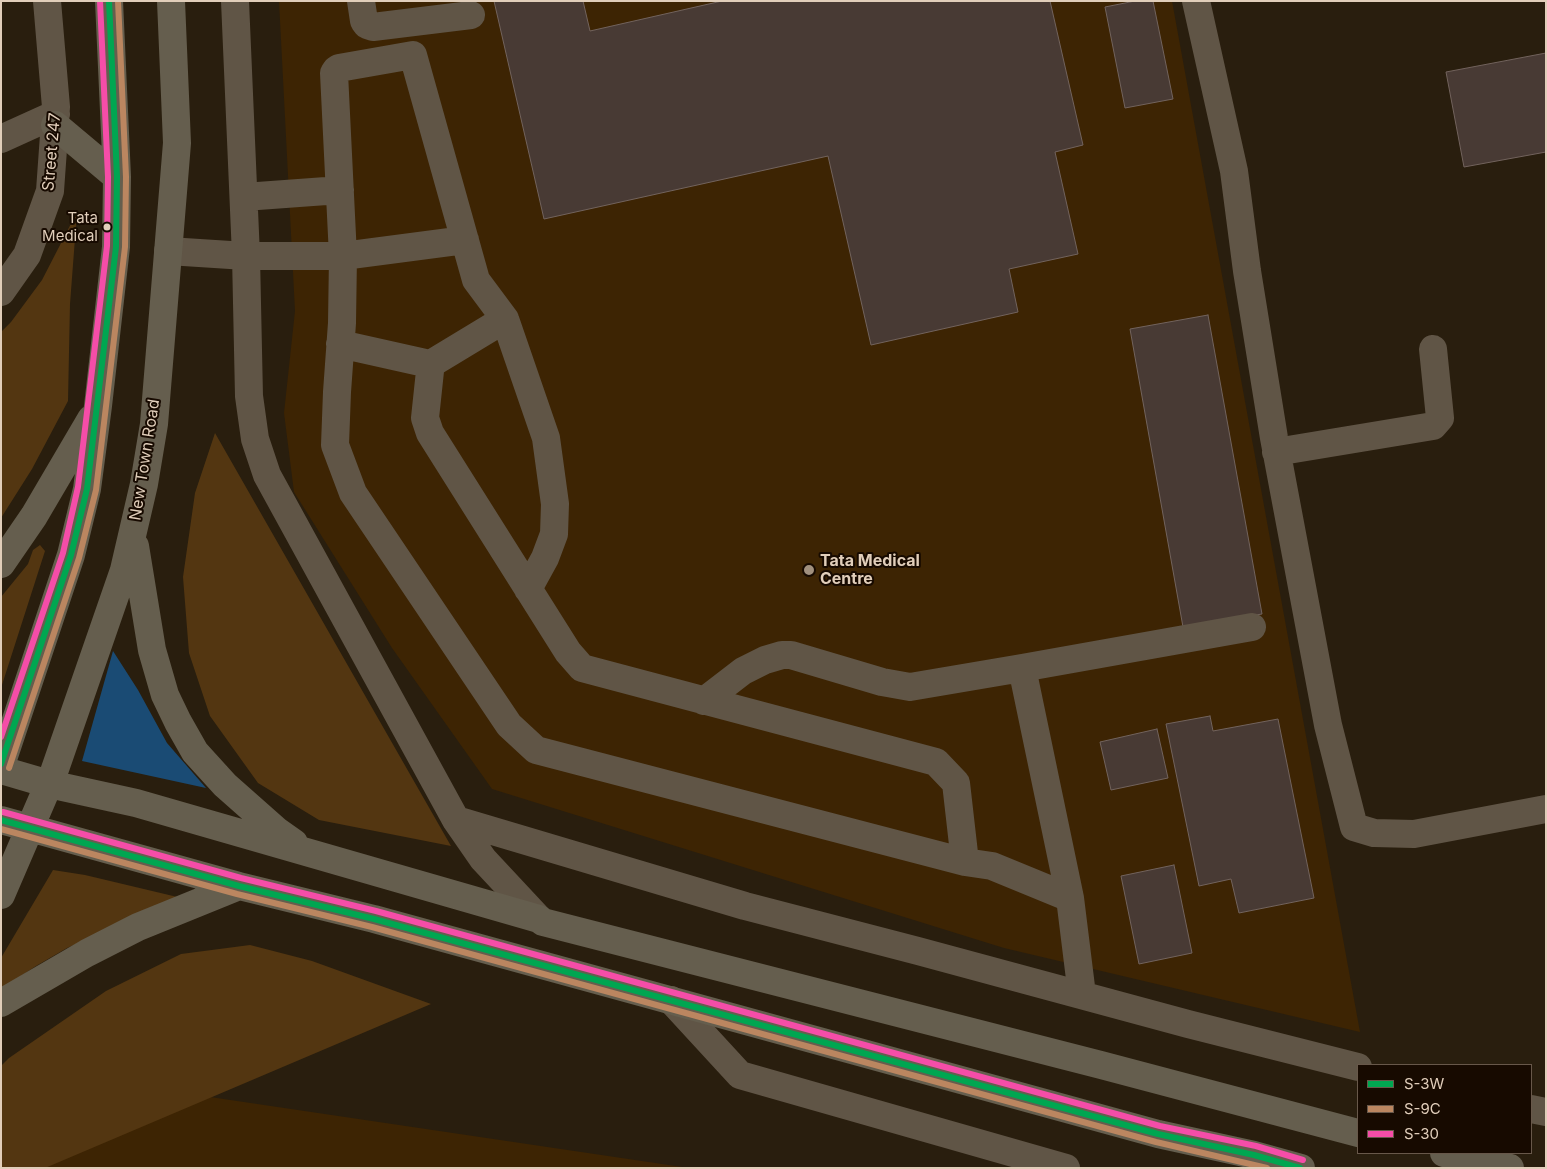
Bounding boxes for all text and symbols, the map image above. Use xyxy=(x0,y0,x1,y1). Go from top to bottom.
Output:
street label: Street 247 xyxy=(39,112,65,192)
place label: Tata Medical xyxy=(42,209,98,244)
marker: Tata Medical xyxy=(102,222,112,232)
street label: New Town Road xyxy=(126,398,164,522)
place label: Tata Medical Centre xyxy=(820,551,920,589)
marker: Tata Medical Centre xyxy=(802,563,816,577)
legend xyxy=(1357,1064,1532,1154)
text: S-3W xyxy=(1404,1074,1444,1093)
text: S-9C xyxy=(1404,1099,1441,1118)
text: S-30 xyxy=(1404,1124,1439,1143)

